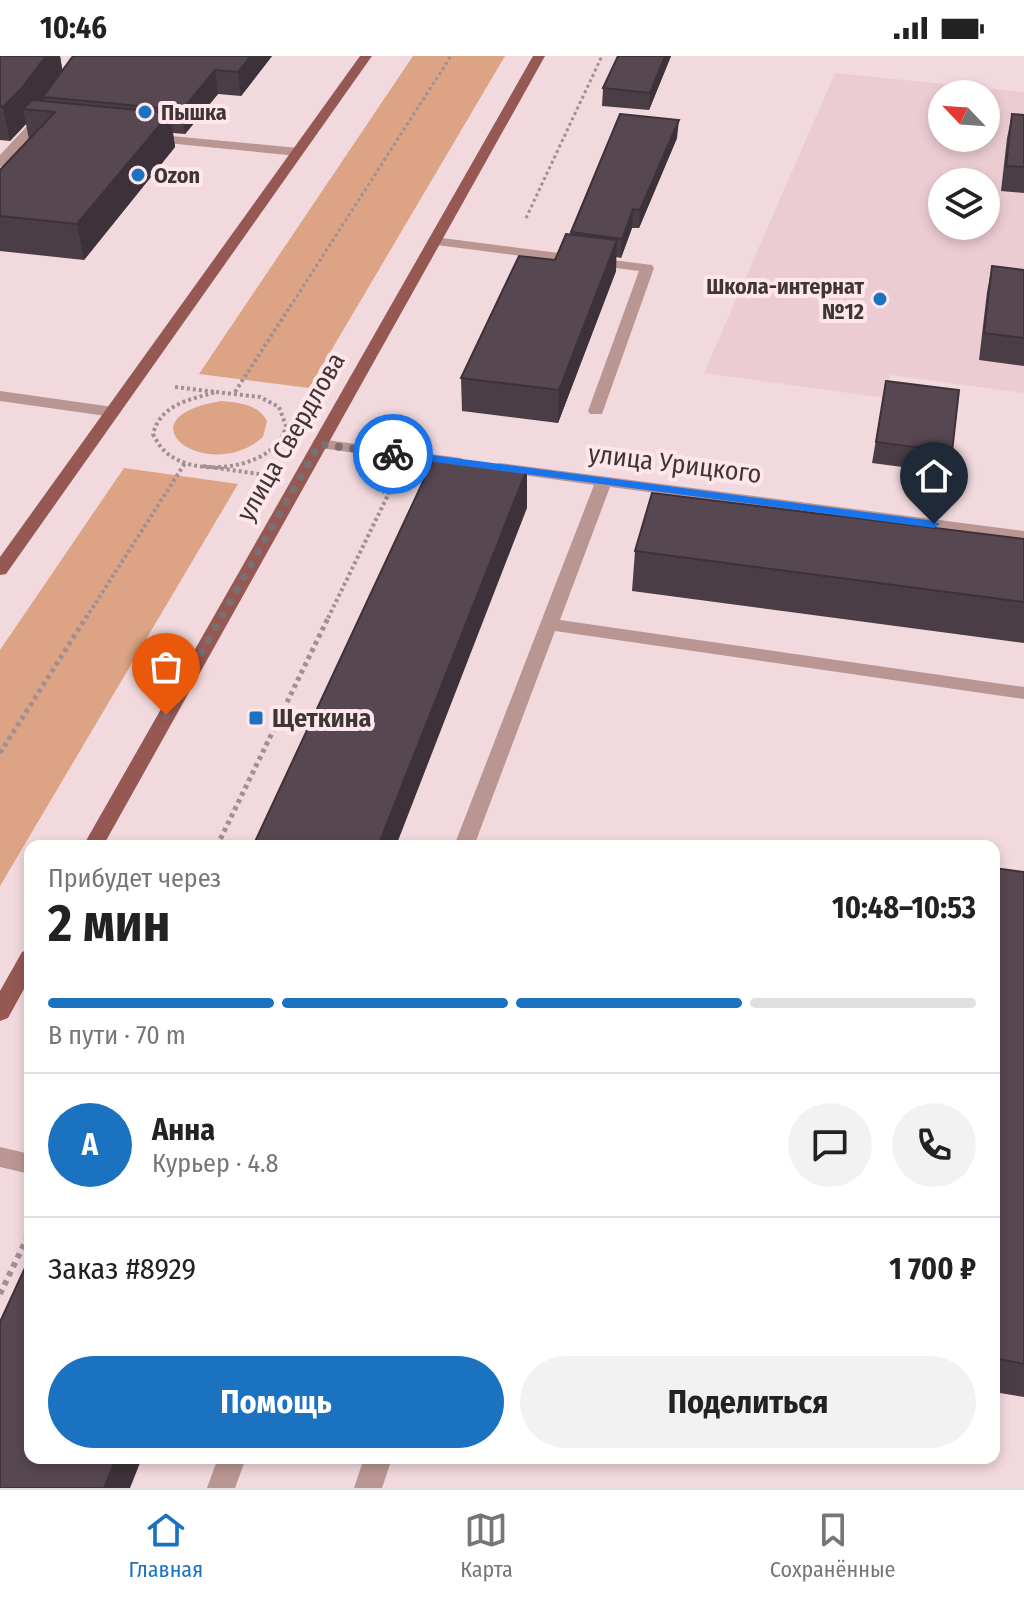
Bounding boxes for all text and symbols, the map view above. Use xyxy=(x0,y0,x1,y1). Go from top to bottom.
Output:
text: 10:46 xyxy=(40,10,107,46)
north arrow xyxy=(928,80,1000,152)
map controls xyxy=(928,80,1000,240)
place label: Пышка xyxy=(161,99,227,126)
marker: Пышка xyxy=(136,103,154,121)
place label: Ozon xyxy=(154,162,200,189)
marker: Ozon xyxy=(129,166,147,184)
button: layers xyxy=(928,168,1000,240)
place label: Школа-интернат №12 xyxy=(706,273,865,325)
marker: Школа-интернат №12 xyxy=(871,290,889,308)
street label: улица Свердлова xyxy=(230,347,352,527)
courier xyxy=(353,414,433,494)
icon: bike xyxy=(371,432,415,476)
street label: улица Урицкого xyxy=(587,438,763,490)
pin xyxy=(900,442,968,524)
icon: home xyxy=(912,454,956,498)
pin xyxy=(132,633,200,715)
icon: bag xyxy=(144,645,188,689)
place label: Щеткина xyxy=(272,703,372,734)
marker: Щеткина xyxy=(247,709,265,727)
text: Прибудет через xyxy=(48,863,221,894)
text: 10:48–10:53 xyxy=(832,890,976,926)
text: 2 мин xyxy=(48,892,170,955)
text: В пути · 70 m xyxy=(48,1020,186,1051)
button: chat xyxy=(788,1103,872,1187)
button: phone xyxy=(892,1103,976,1187)
text: Анна xyxy=(152,1112,215,1148)
text: А xyxy=(82,1127,98,1163)
text: Курьер · 4.8 xyxy=(152,1148,279,1179)
text: Заказ #8929 xyxy=(48,1251,196,1287)
text: 1 700 ₽ xyxy=(889,1251,976,1287)
button: Помощь xyxy=(48,1356,504,1448)
button: Поделиться xyxy=(520,1356,976,1448)
tab: Главная xyxy=(129,1508,203,1583)
tab: Карта xyxy=(460,1508,513,1583)
tab: Сохранённые xyxy=(770,1508,895,1583)

